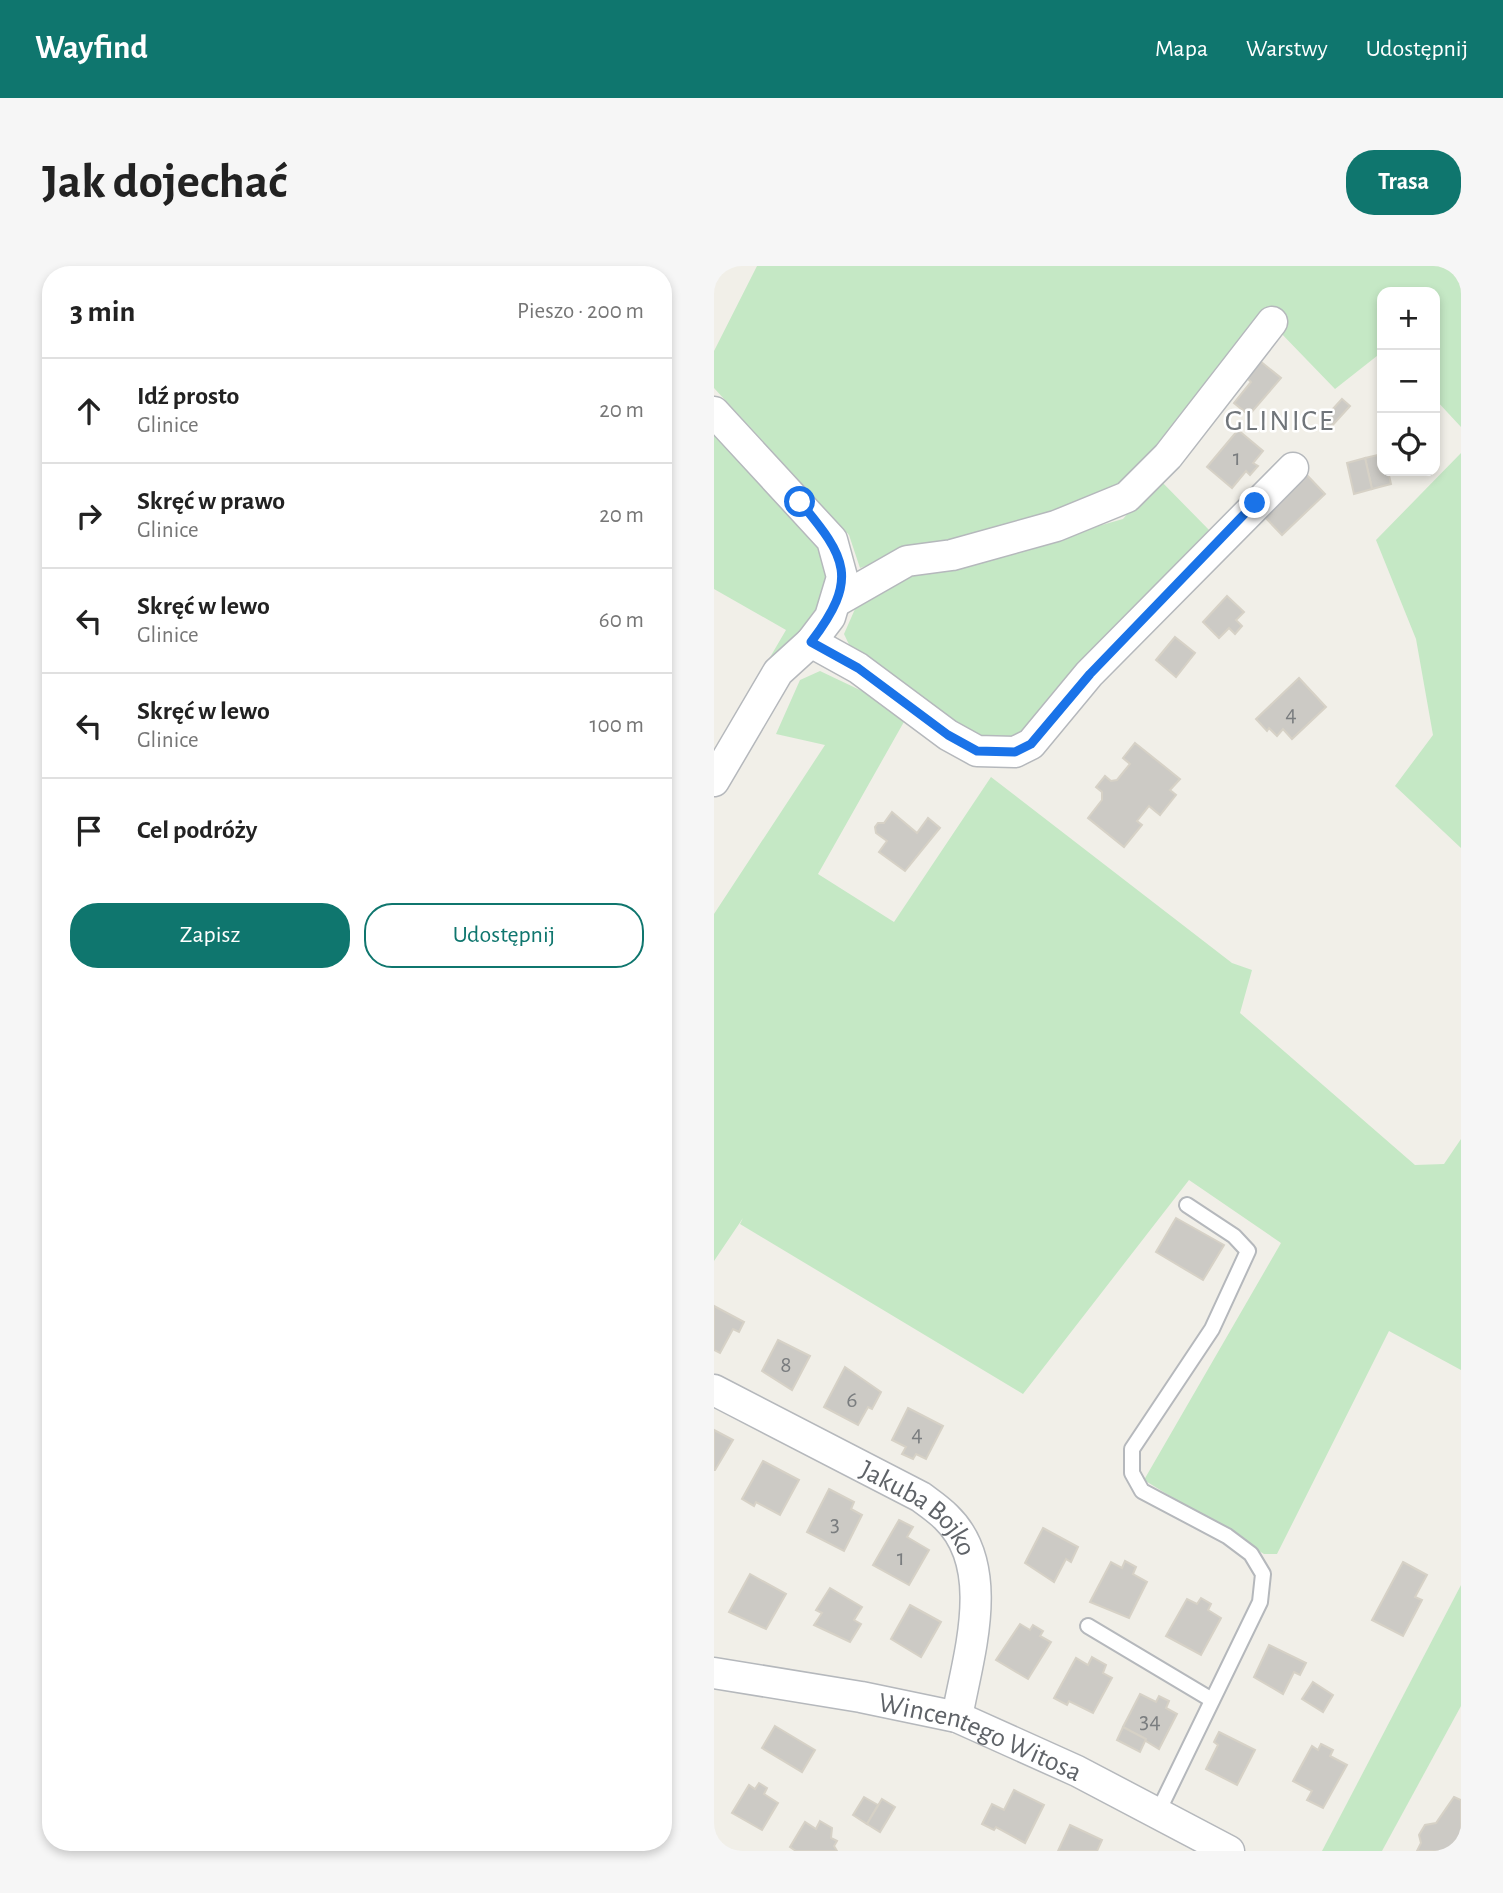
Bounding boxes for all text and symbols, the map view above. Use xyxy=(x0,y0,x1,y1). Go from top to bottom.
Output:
text: Wayfind xyxy=(35,32,148,65)
text: Mapa xyxy=(1155,37,1208,61)
text: Warstwy xyxy=(1246,37,1328,61)
text: Udostępnij xyxy=(1366,37,1468,61)
button: Trasa xyxy=(1346,150,1461,215)
text: Jak dojechać xyxy=(42,158,287,207)
map controls xyxy=(1377,287,1440,476)
button: + xyxy=(1377,287,1440,350)
text: 3 min xyxy=(70,297,135,327)
text: Pieszo · 200 m xyxy=(517,300,644,323)
button: − xyxy=(1377,350,1440,413)
text: Idź prosto xyxy=(137,383,239,409)
icon: ahead xyxy=(70,392,108,430)
text: 20 m xyxy=(599,399,644,422)
district label: GLINICE xyxy=(1225,406,1335,436)
button: locate xyxy=(1377,413,1440,476)
text: Glinice xyxy=(137,414,199,437)
house number: 1 xyxy=(1233,446,1241,470)
route start xyxy=(784,486,815,517)
route end xyxy=(1239,487,1270,518)
text: Skręć w prawo xyxy=(137,488,285,514)
icon: right xyxy=(70,497,108,535)
text: 20 m xyxy=(599,504,644,527)
text: Glinice xyxy=(137,519,199,542)
text: Skręć w lewo xyxy=(137,593,270,619)
icon: left xyxy=(70,602,108,640)
text: 60 m xyxy=(599,609,644,632)
text: Glinice xyxy=(137,624,199,647)
text: Skręć w lewo xyxy=(137,698,270,724)
house number: 4 xyxy=(1285,702,1297,726)
icon: left xyxy=(70,707,108,745)
text: 100 m xyxy=(590,714,644,737)
text: Glinice xyxy=(137,729,199,752)
icon: arrive xyxy=(70,812,108,850)
text: Cel podróży xyxy=(137,817,257,843)
button: Zapisz xyxy=(70,903,350,968)
button: Udostępnij xyxy=(364,903,644,968)
house number: 8 xyxy=(780,1353,792,1377)
house number: 6 xyxy=(846,1388,858,1412)
house number: 4 xyxy=(911,1422,923,1446)
street label: Jakuba Bojko xyxy=(855,1456,980,1560)
house number: 3 xyxy=(830,1512,840,1536)
house number: 1 xyxy=(897,1546,905,1570)
street label: Wincentego Witosa xyxy=(876,1689,1086,1787)
house number: 34 xyxy=(1139,1709,1161,1733)

